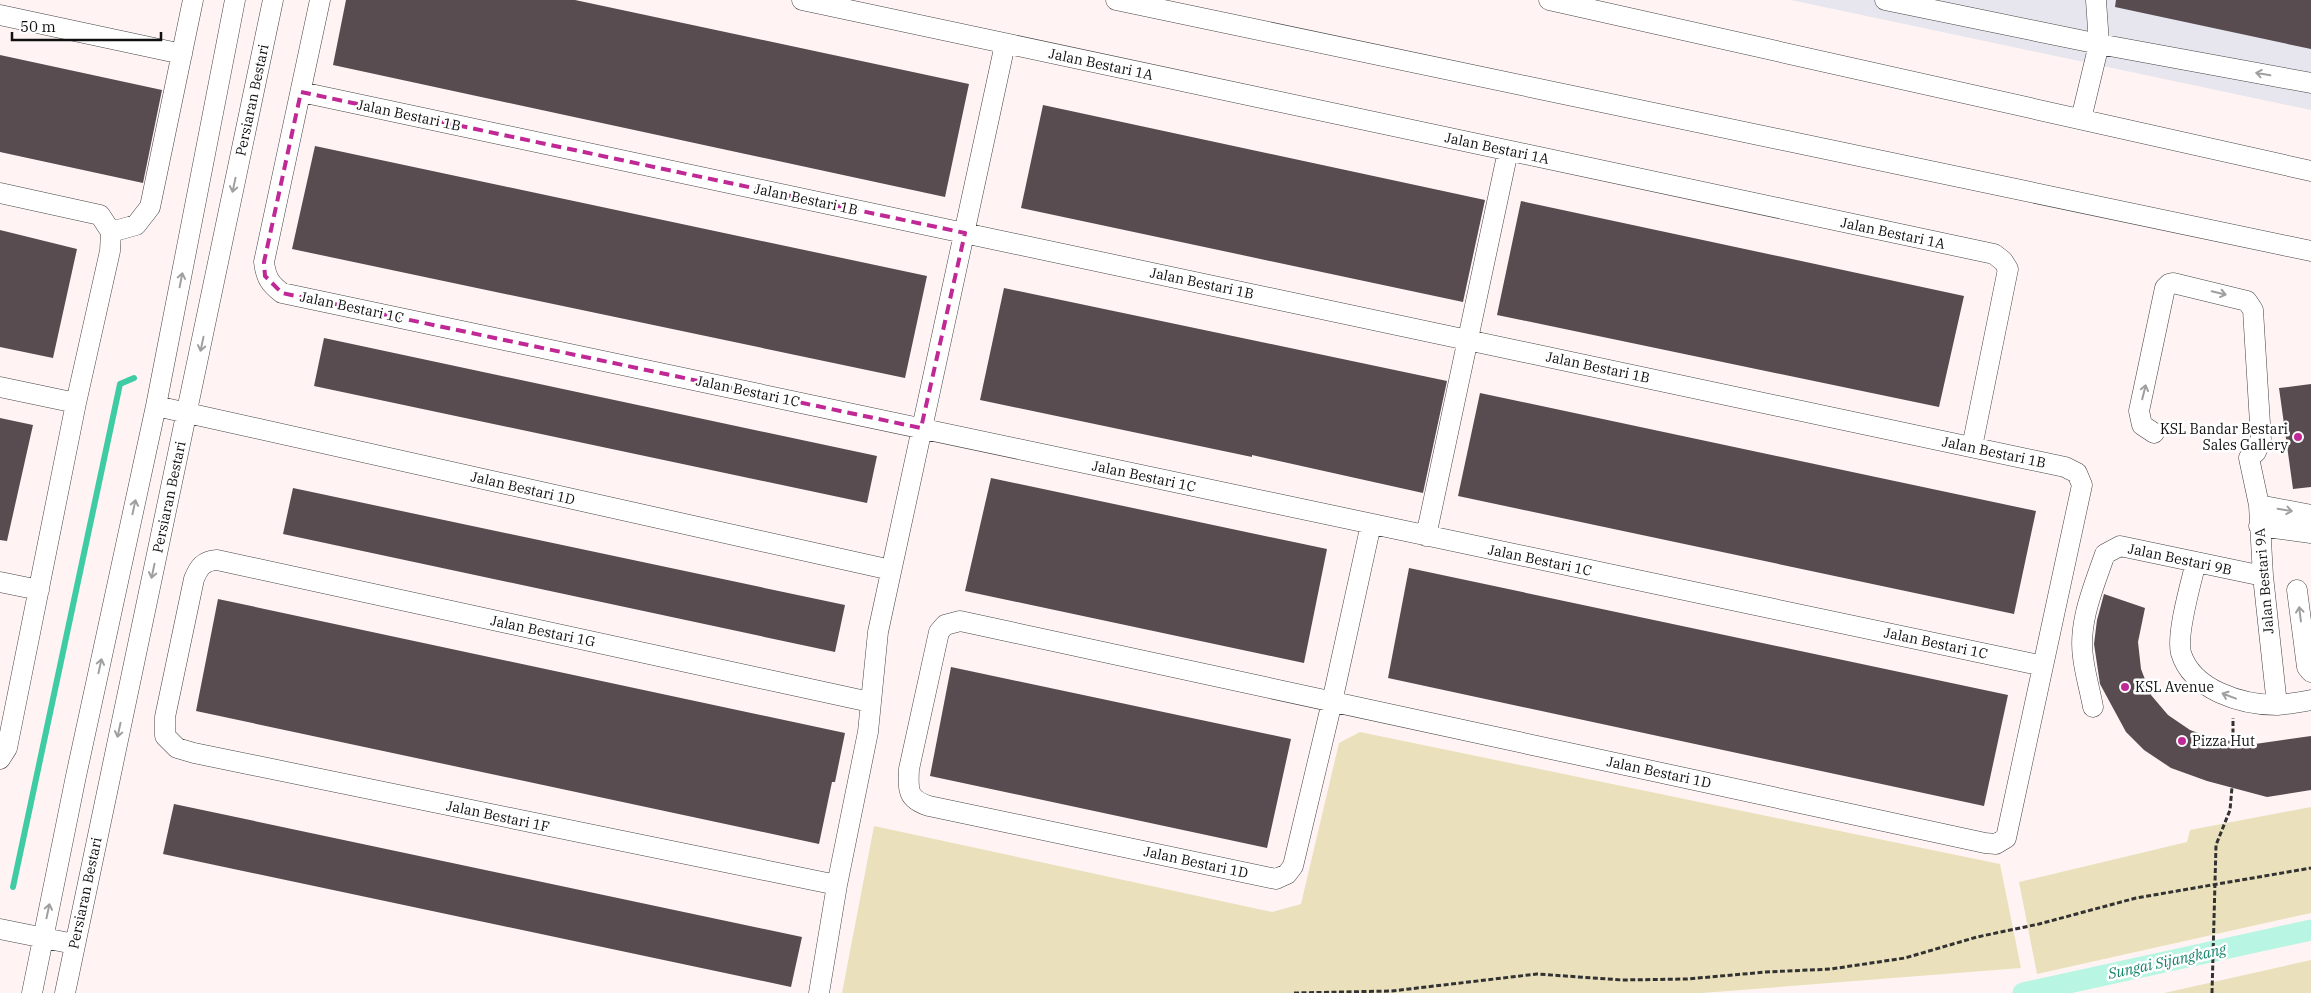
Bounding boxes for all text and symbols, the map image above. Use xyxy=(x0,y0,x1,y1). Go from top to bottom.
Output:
scale bar xyxy=(12,10,161,42)
text: 50 m xyxy=(20,17,56,36)
street label: Persiaran Bestari xyxy=(231,42,273,158)
street label: Jalan Bestari 1A xyxy=(1047,44,1155,84)
one-way arrow xyxy=(2255,68,2271,78)
street label: Jalan Bestari 1B xyxy=(355,95,463,135)
street label: Jalan Bestari 1A xyxy=(1443,128,1551,168)
one-way arrow xyxy=(229,176,239,192)
street label: Jalan Bestari 1B xyxy=(752,179,860,219)
street label: Jalan Bestari 1A xyxy=(1839,213,1947,253)
street label: Jalan Bestari 1B xyxy=(1148,263,1256,303)
one-way arrow xyxy=(176,272,186,288)
street label: Jalan Bestari 1C xyxy=(299,287,405,327)
one-way arrow xyxy=(2210,289,2226,299)
one-way arrow xyxy=(196,336,206,352)
street label: Jalan Bestari 1B xyxy=(1544,347,1652,387)
street label: Jalan Bestari 1C xyxy=(695,371,801,411)
one-way arrow xyxy=(2140,384,2149,400)
place label: KSL Bandar Bestari Sales Gallery xyxy=(2160,420,2289,454)
marker: KSL Bandar Bestari Sales Gallery xyxy=(2292,431,2304,443)
street label: Jalan Bestari 1B xyxy=(1940,432,2048,472)
street label: Persiaran Bestari xyxy=(148,439,190,555)
street label: Jalan Bestari 1C xyxy=(1091,456,1197,496)
street label: Jalan Bestari 1D xyxy=(469,467,577,509)
one-way arrow xyxy=(130,500,139,516)
one-way arrow xyxy=(2277,506,2293,516)
street label: Jalan Bestari 9A xyxy=(2250,527,2278,635)
street label: Jalan Bestari 9B xyxy=(2126,539,2234,579)
street label: Jalan Bestari 1C xyxy=(1487,540,1593,580)
one-way arrow xyxy=(148,563,158,579)
one-way arrow xyxy=(2295,606,2305,622)
street label: Jalan Bestari 1G xyxy=(489,611,597,651)
street label: Jalan Bestari 1C xyxy=(1883,623,1989,663)
one-way arrow xyxy=(96,659,105,675)
place label: KSL Avenue xyxy=(2135,678,2214,696)
marker: KSL Avenue xyxy=(2119,681,2131,693)
one-way arrow xyxy=(2222,691,2237,700)
one-way arrow xyxy=(114,722,123,738)
place label: Pizza Hut xyxy=(2192,732,2255,750)
marker: Pizza Hut xyxy=(2176,735,2188,747)
street label: Jalan Bestari 1D xyxy=(1605,752,1713,792)
street label: Jalan Bestari 1F xyxy=(445,796,551,836)
street label: Persiaran Bestari xyxy=(64,835,106,951)
street label: Jalan Bestari 1D xyxy=(1142,842,1250,882)
one-way arrow xyxy=(44,903,53,919)
water label: Sungai Sijangkang xyxy=(2105,939,2229,983)

